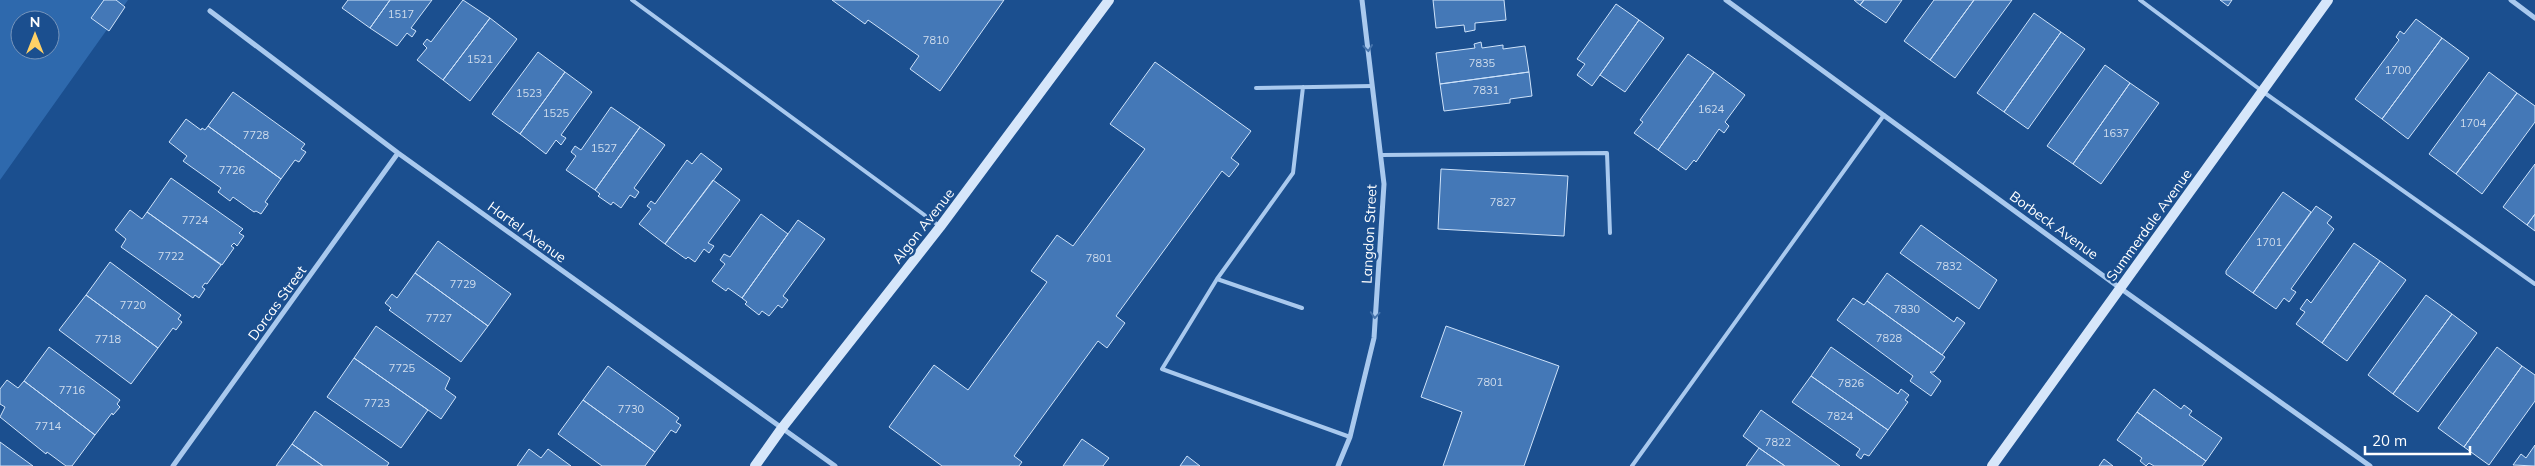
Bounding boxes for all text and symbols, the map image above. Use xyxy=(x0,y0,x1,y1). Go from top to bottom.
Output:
house number: 1517 xyxy=(388,7,414,21)
north arrow xyxy=(10,10,60,60)
text: N xyxy=(30,13,40,31)
house number: 7810 xyxy=(923,33,950,47)
one-way arrow xyxy=(1362,45,1373,53)
house number: 1521 xyxy=(467,52,493,66)
house number: 7835 xyxy=(1469,56,1496,70)
house number: 1700 xyxy=(2385,63,2412,77)
house number: 7831 xyxy=(1473,83,1499,97)
house number: 1523 xyxy=(516,86,542,100)
house number: 1624 xyxy=(1698,102,1725,116)
house number: 1525 xyxy=(543,106,570,120)
house number: 1704 xyxy=(2460,116,2487,130)
house number: 1637 xyxy=(2103,126,2129,140)
house number: 7728 xyxy=(243,128,270,142)
house number: 1527 xyxy=(591,141,617,155)
house number: 7726 xyxy=(219,163,246,177)
street label: Summerdale Avenue xyxy=(2102,165,2196,285)
street label: Langdon Street xyxy=(1357,184,1381,284)
street label: Algon Avenue xyxy=(888,185,958,267)
street label: Borbeck Avenue xyxy=(2006,187,2102,263)
house number: 7827 xyxy=(1490,195,1516,209)
street label: Hartel Avenue xyxy=(484,197,570,267)
house number: 7724 xyxy=(182,213,209,227)
house number: 1701 xyxy=(2256,235,2282,249)
house number: 7722 xyxy=(158,249,185,263)
house number: 7801 xyxy=(1086,251,1112,265)
house number: 7832 xyxy=(1936,259,1963,273)
street label: Dorcas Street xyxy=(244,262,310,344)
house number: 7729 xyxy=(450,277,476,291)
house number: 7720 xyxy=(120,298,147,312)
house number: 7830 xyxy=(1894,302,1921,316)
house number: 7727 xyxy=(426,311,452,325)
one-way arrow xyxy=(1370,311,1381,319)
house number: 7828 xyxy=(1876,331,1903,345)
house number: 7718 xyxy=(95,332,122,346)
house number: 7725 xyxy=(389,361,416,375)
house number: 7801 xyxy=(1477,375,1503,389)
house number: 7826 xyxy=(1838,376,1865,390)
house number: 7716 xyxy=(59,383,86,397)
house number: 7723 xyxy=(364,396,390,410)
house number: 7730 xyxy=(618,402,645,416)
house number: 7824 xyxy=(1827,409,1854,423)
house number: 7714 xyxy=(35,419,62,433)
scale bar xyxy=(2365,424,2470,456)
text: 20 m xyxy=(2372,431,2407,450)
house number: 7822 xyxy=(1765,435,1792,449)

